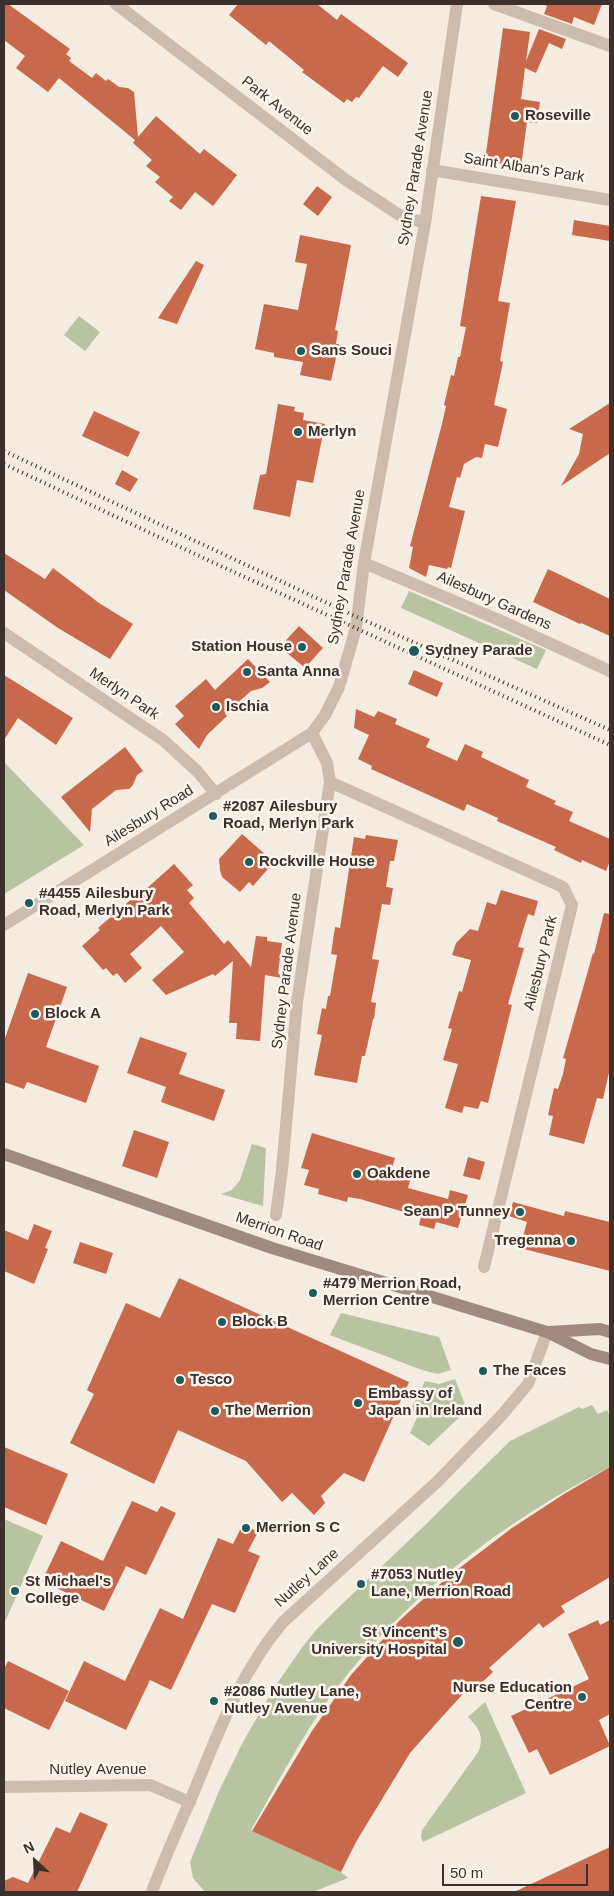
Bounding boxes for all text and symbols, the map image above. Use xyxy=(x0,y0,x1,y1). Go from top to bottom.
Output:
street label: Park Avenue xyxy=(238,73,316,139)
street label: Sydney Parade Avenue xyxy=(395,89,437,247)
place label: Roseville xyxy=(525,107,591,125)
marker: Roseville xyxy=(509,110,521,122)
street label: Saint Alban's Park xyxy=(462,150,586,186)
place label: Sans Souci xyxy=(311,342,392,360)
marker: Sans Souci xyxy=(295,345,307,357)
place label: Merlyn xyxy=(308,423,356,441)
marker: Merlyn xyxy=(292,426,304,438)
street label: Sydney Parade Avenue xyxy=(324,488,370,646)
street label: Ailesbury Gardens xyxy=(434,568,554,634)
place label: Station House xyxy=(191,638,292,656)
marker: Station House xyxy=(296,641,308,653)
place label: Sydney Parade xyxy=(425,642,533,660)
marker: Sydney Parade xyxy=(407,644,421,658)
place label: Santa Anna xyxy=(257,663,340,681)
street label: Merlyn Park xyxy=(86,664,162,724)
marker: Santa Anna xyxy=(241,666,253,678)
place label: Ischia xyxy=(226,698,269,716)
marker: Ischia xyxy=(210,701,222,713)
street label: Ailesbury Road xyxy=(101,781,197,851)
place label: #2087 Ailesbury Road, Merlyn Park xyxy=(223,798,354,833)
marker: #2087 Ailesbury Road, Merlyn Park xyxy=(207,810,219,822)
place label: Rockville House xyxy=(259,853,375,871)
marker: Rockville House xyxy=(243,856,255,868)
place label: #4455 Ailesbury Road, Merlyn Park xyxy=(39,885,170,920)
street label: Sydney Parade Avenue xyxy=(268,892,306,1050)
marker: #4455 Ailesbury Road, Merlyn Park xyxy=(23,897,35,909)
street label: Ailesbury Park xyxy=(521,914,561,1012)
place label: Block A xyxy=(45,1005,101,1023)
marker: Block A xyxy=(29,1008,41,1020)
place label: Oakdene xyxy=(367,1165,430,1183)
marker: Oakdene xyxy=(351,1168,363,1180)
place label: Sean P Tunney xyxy=(404,1203,510,1221)
marker: Sean P Tunney xyxy=(514,1206,526,1218)
street label: Merrion Road xyxy=(233,1209,325,1255)
place label: Tregenna xyxy=(494,1232,561,1250)
marker: Tregenna xyxy=(565,1235,577,1247)
place label: #479 Merrion Road, Merrion Centre xyxy=(323,1275,461,1310)
marker: #479 Merrion Road, Merrion Centre xyxy=(307,1287,319,1299)
place label: Block B xyxy=(232,1313,288,1331)
marker: Block B xyxy=(216,1316,228,1328)
place label: The Faces xyxy=(493,1362,566,1380)
marker: The Faces xyxy=(477,1365,489,1377)
place label: Tesco xyxy=(190,1371,232,1389)
marker: Tesco xyxy=(174,1374,186,1386)
place label: Embassy of Japan in Ireland xyxy=(368,1385,482,1420)
marker: Embassy of Japan in Ireland xyxy=(352,1397,364,1409)
place label: The Merrion xyxy=(225,1402,311,1420)
marker: The Merrion xyxy=(209,1405,221,1417)
place label: Merrion S C xyxy=(256,1519,340,1537)
marker: Merrion S C xyxy=(240,1522,252,1534)
street label: Nutley Lane xyxy=(271,1545,343,1611)
place label: #7053 Nutley Lane, Merrion Road xyxy=(371,1566,511,1601)
place label: St Michael's College xyxy=(25,1573,111,1608)
marker: #7053 Nutley Lane, Merrion Road xyxy=(355,1578,367,1590)
marker: St Michael's College xyxy=(9,1585,21,1597)
place label: St Vincent's University Hospital xyxy=(311,1624,447,1659)
marker: St Vincent's University Hospital xyxy=(451,1635,465,1649)
place label: Nurse Education Centre xyxy=(453,1679,572,1714)
place label: #2086 Nutley Lane, Nutley Avenue xyxy=(224,1683,359,1718)
marker: Nurse Education Centre xyxy=(576,1691,588,1703)
marker: #2086 Nutley Lane, Nutley Avenue xyxy=(208,1695,220,1707)
street label: Nutley Avenue xyxy=(49,1761,147,1779)
north arrow xyxy=(10,1836,60,1886)
text: N xyxy=(21,1838,37,1857)
scale bar xyxy=(444,1854,590,1886)
text: 50 m xyxy=(450,1864,483,1881)

